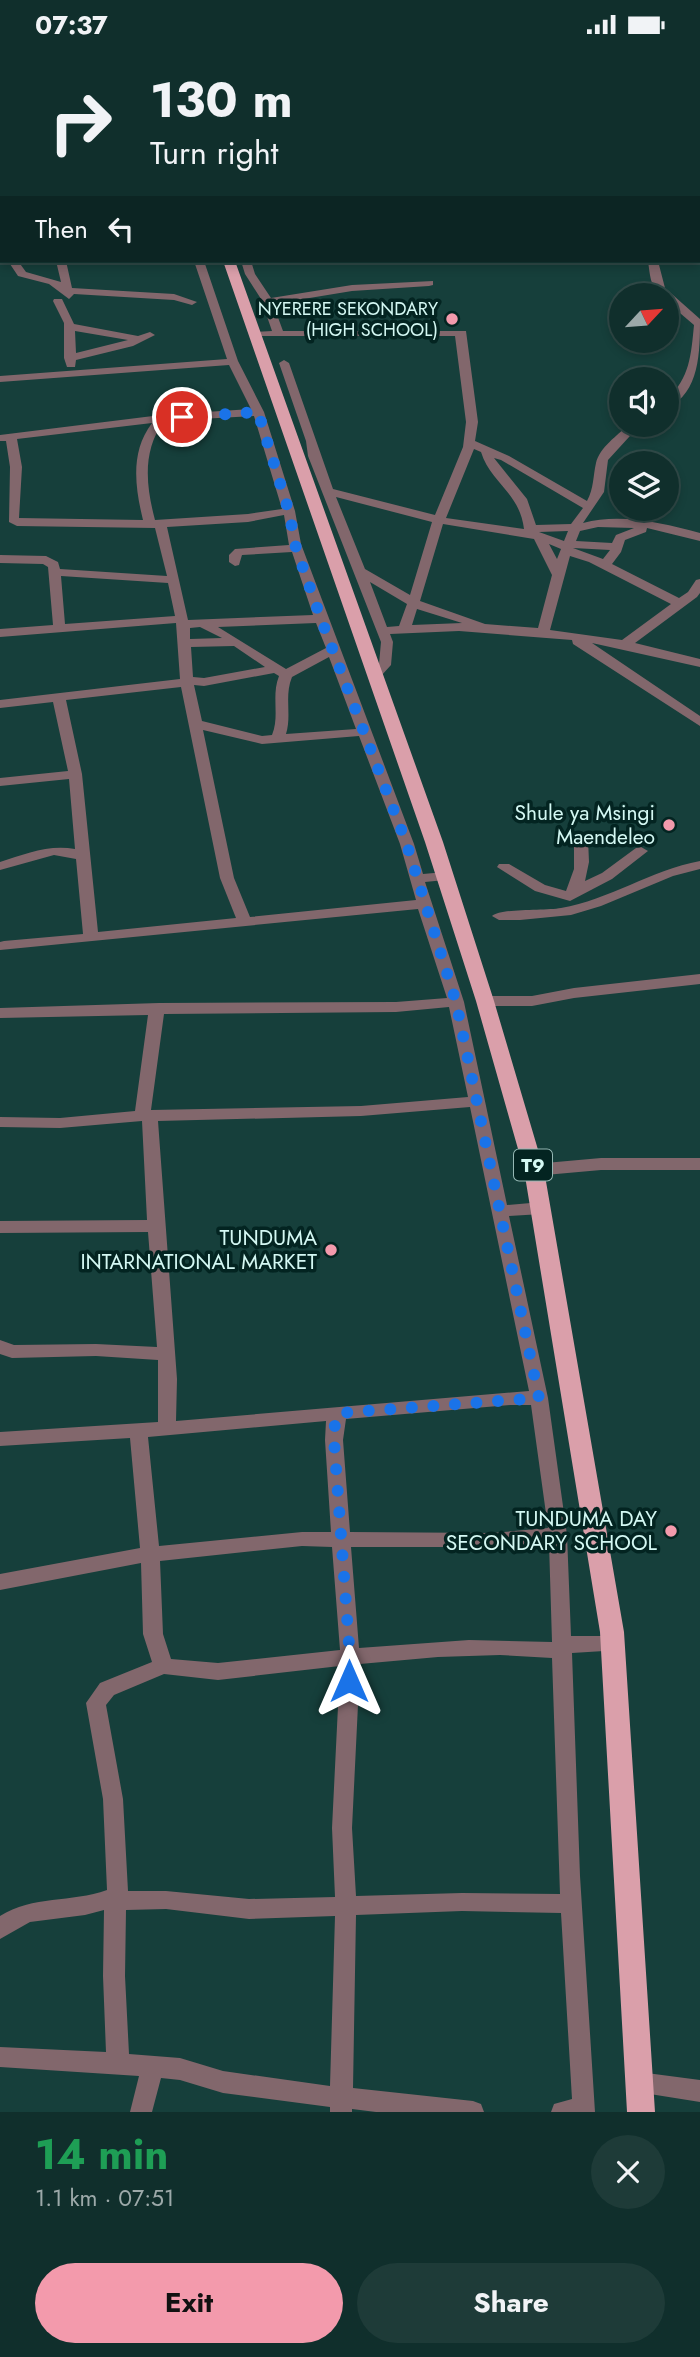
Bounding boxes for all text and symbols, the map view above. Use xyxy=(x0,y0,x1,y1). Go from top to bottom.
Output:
text: 07:37 xyxy=(35,6,108,44)
text: 130 m xyxy=(150,65,293,135)
icon: right xyxy=(35,77,126,168)
text: Turn right xyxy=(150,130,279,176)
text: Then xyxy=(35,210,88,248)
icon: left xyxy=(102,210,140,248)
north arrow xyxy=(609,283,679,353)
map controls xyxy=(609,283,679,521)
place label: NYERERE SEKONDARY (HIGH SCHOOL) xyxy=(258,296,439,343)
marker: NYERERE SEKONDARY (HIGH SCHOOL) xyxy=(444,311,460,327)
button: sound xyxy=(609,367,679,437)
pin xyxy=(152,387,212,447)
icon: arrive xyxy=(163,398,201,436)
button: layers xyxy=(609,451,679,521)
place label: Shule ya Msingi Maendeleo xyxy=(514,798,655,852)
marker: Shule ya Msingi Maendeleo xyxy=(661,817,677,833)
road number: T9 xyxy=(514,1149,552,1181)
place label: TUNDUMA INTARNATIONAL MARKET xyxy=(80,1223,317,1277)
marker: TUNDUMA INTARNATIONAL MARKET xyxy=(323,1242,339,1258)
place label: TUNDUMA DAY SECONDARY SCHOOL xyxy=(446,1504,658,1558)
marker: TUNDUMA DAY SECONDARY SCHOOL xyxy=(663,1523,679,1539)
position arrow xyxy=(312,1644,386,1718)
text: 14 min xyxy=(35,2124,168,2185)
button: close xyxy=(591,2135,665,2209)
text: 1.1 km · 07:51 xyxy=(35,2181,174,2215)
button: Exit xyxy=(35,2263,343,2343)
button: Share xyxy=(357,2263,665,2343)

